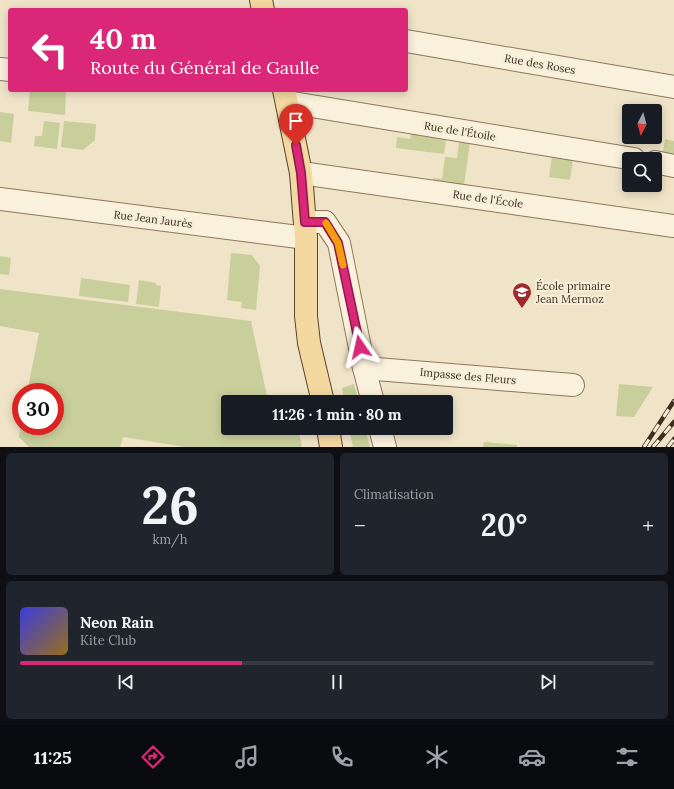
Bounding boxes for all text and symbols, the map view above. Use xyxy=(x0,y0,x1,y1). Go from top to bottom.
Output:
text: 40 m xyxy=(90,21,156,57)
icon: left xyxy=(24,24,76,76)
street label: Rue des Roses xyxy=(503,51,577,77)
text: Route du Général de Gaulle xyxy=(90,56,319,79)
pin xyxy=(279,104,313,145)
north arrow xyxy=(622,104,662,144)
map controls xyxy=(622,104,662,192)
icon: arrive xyxy=(285,110,307,132)
street label: Rue de l'Étoile xyxy=(423,118,497,144)
button: search xyxy=(622,152,662,192)
street label: Rue de l'École xyxy=(452,187,524,211)
street label: Rue Jean Jaurès xyxy=(113,207,193,231)
place label: École primaire Jean Mermoz xyxy=(535,279,611,306)
school or university icon: École primaire Jean Mermoz xyxy=(511,281,533,309)
position arrow xyxy=(339,326,381,368)
street label: Impasse des Fleurs xyxy=(419,365,517,387)
speed limit sign: 30 xyxy=(12,383,64,435)
text: 11:26 · 1 min · 80 m xyxy=(272,405,402,424)
text: 26 xyxy=(141,472,199,538)
text: Climatisation xyxy=(354,486,434,503)
text: 20° xyxy=(481,506,527,544)
text: − xyxy=(354,511,366,539)
text: + xyxy=(642,511,654,539)
text: km/h xyxy=(152,531,188,548)
text: Neon Rain xyxy=(80,613,154,632)
text: Kite Club xyxy=(80,632,136,649)
icon: previous xyxy=(115,671,137,693)
icon: pause xyxy=(326,671,348,693)
icon: next xyxy=(537,671,559,693)
icon: directions xyxy=(139,743,167,771)
icon: music xyxy=(233,743,261,771)
icon: phone xyxy=(328,743,356,771)
icon: climate xyxy=(423,743,451,771)
icon: car xyxy=(518,743,546,771)
icon: filters xyxy=(613,743,641,771)
text: 11:25 xyxy=(33,746,72,769)

